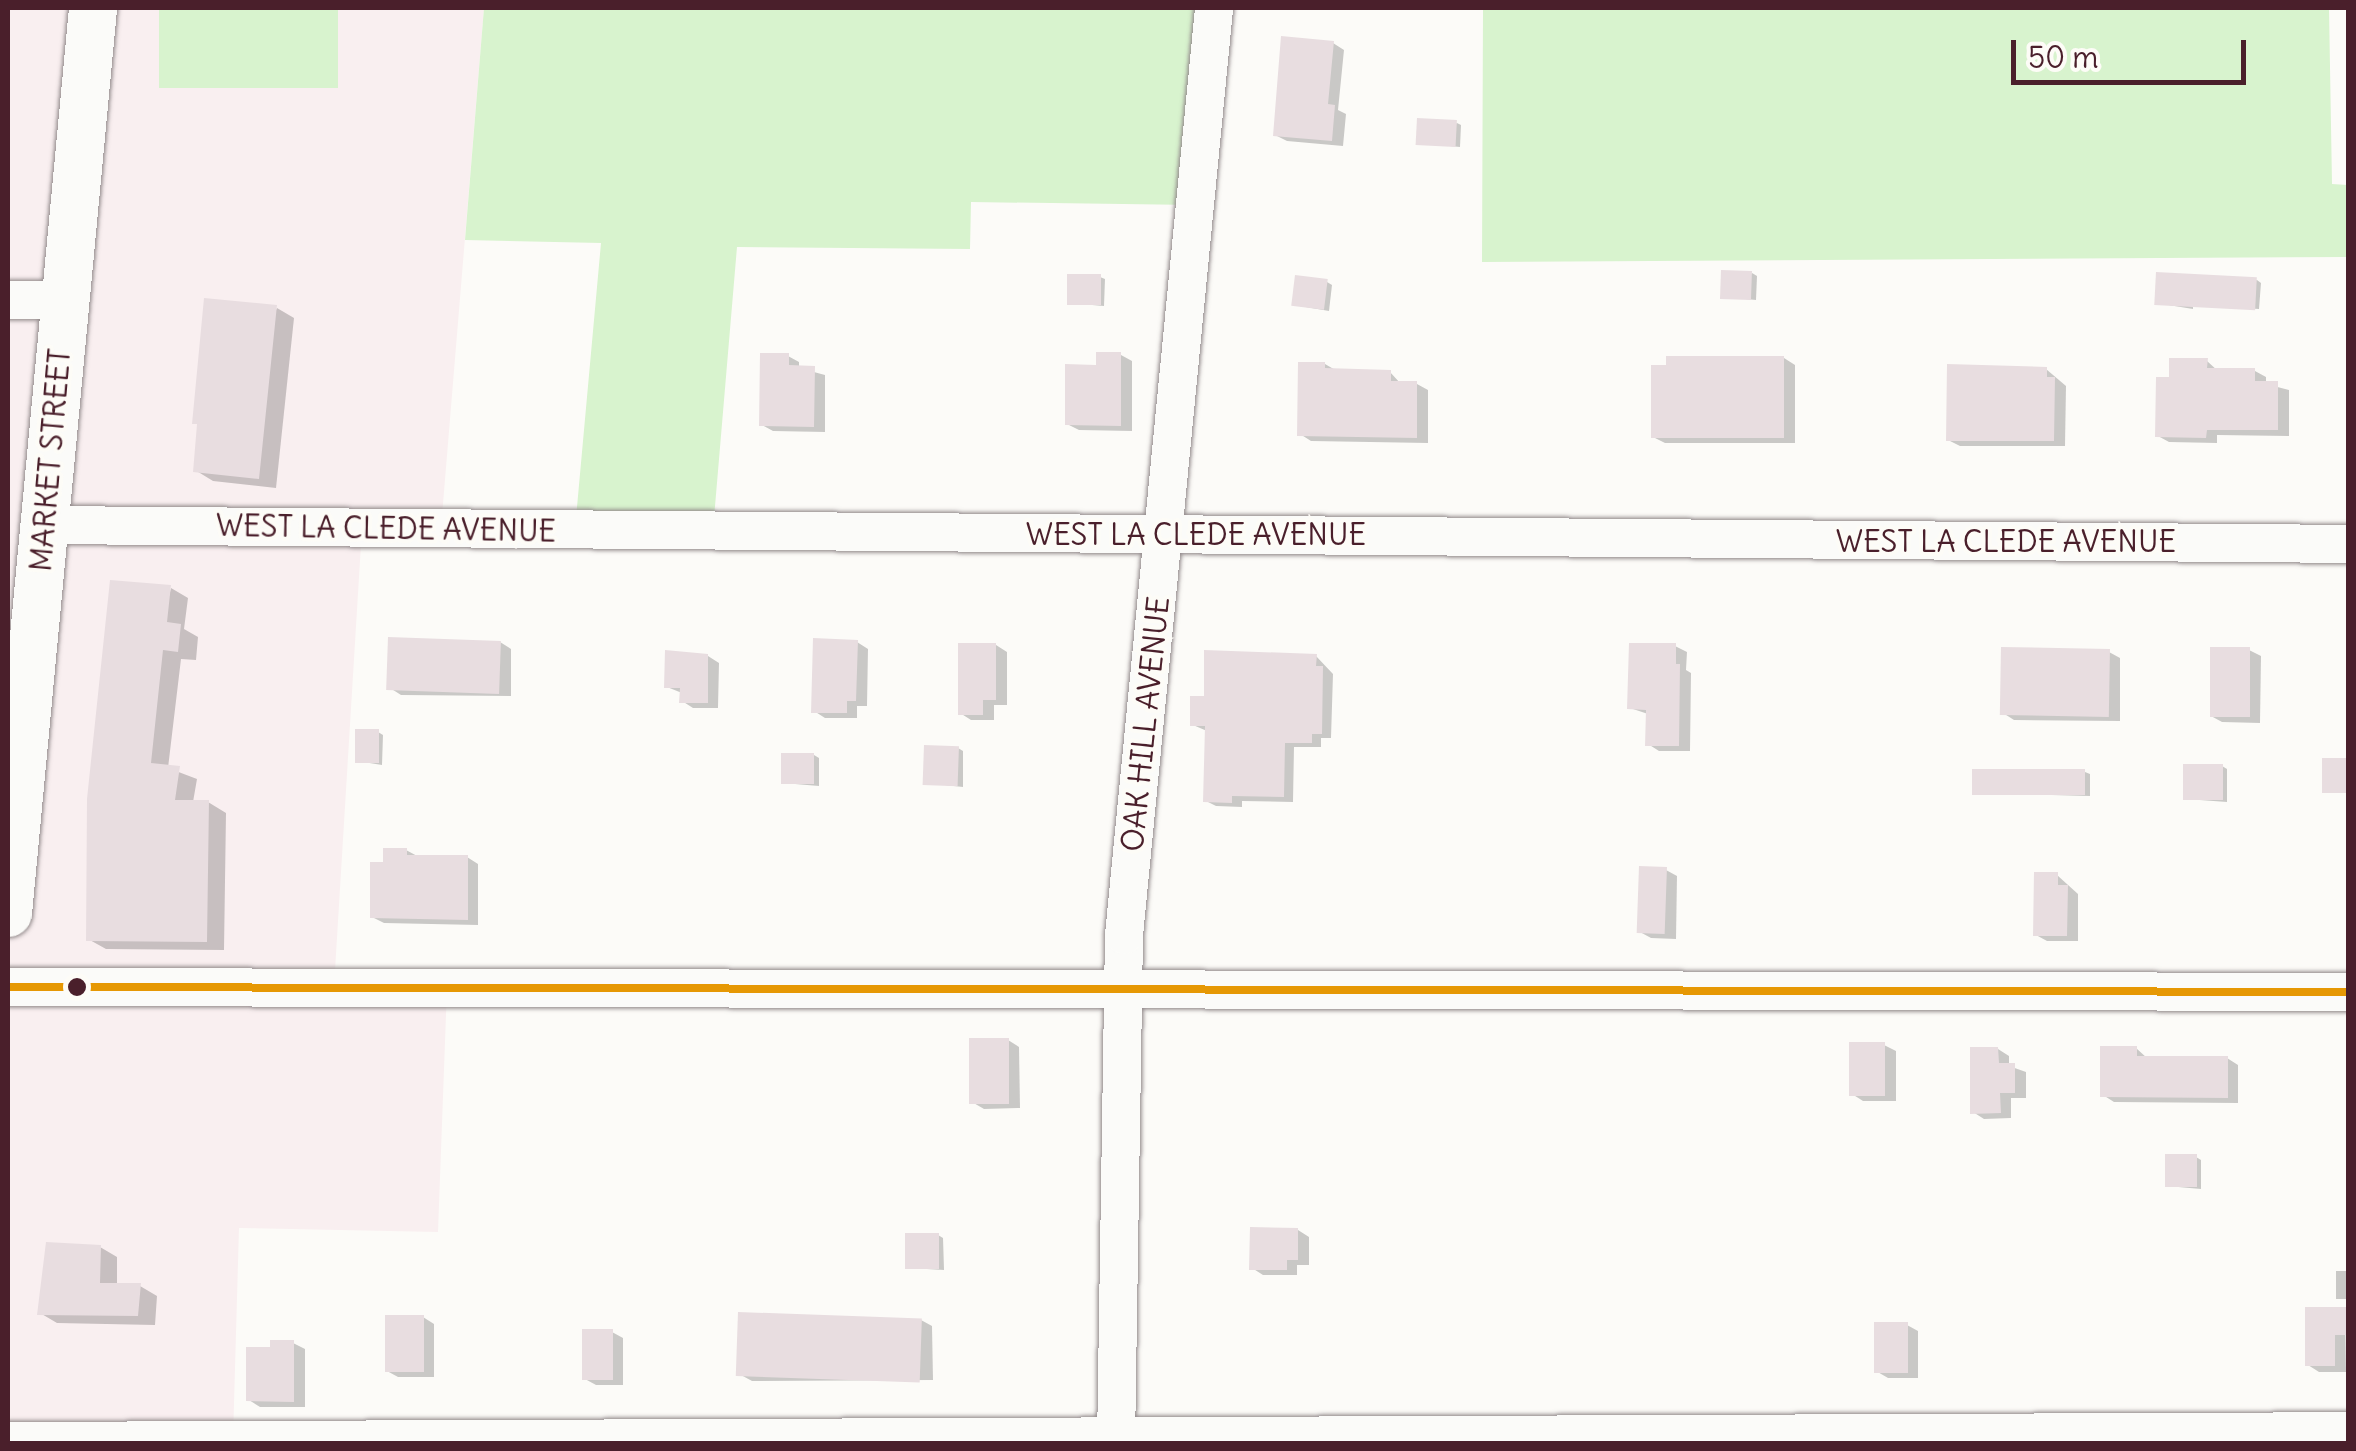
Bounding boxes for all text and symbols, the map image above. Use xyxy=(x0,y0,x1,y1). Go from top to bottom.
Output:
scale bar xyxy=(2016,20,2251,82)
text: 50 m xyxy=(2028,38,2098,76)
street label: MARKET STREET xyxy=(22,347,78,573)
street label: WEST LA CLEDE AVENUE xyxy=(216,507,556,549)
street label: WEST LA CLEDE AVENUE xyxy=(1026,516,1366,552)
street label: WEST LA CLEDE AVENUE xyxy=(1836,523,2176,559)
street label: OAK HILL AVENUE xyxy=(1114,595,1176,853)
unlabelled marker xyxy=(67,977,87,997)

